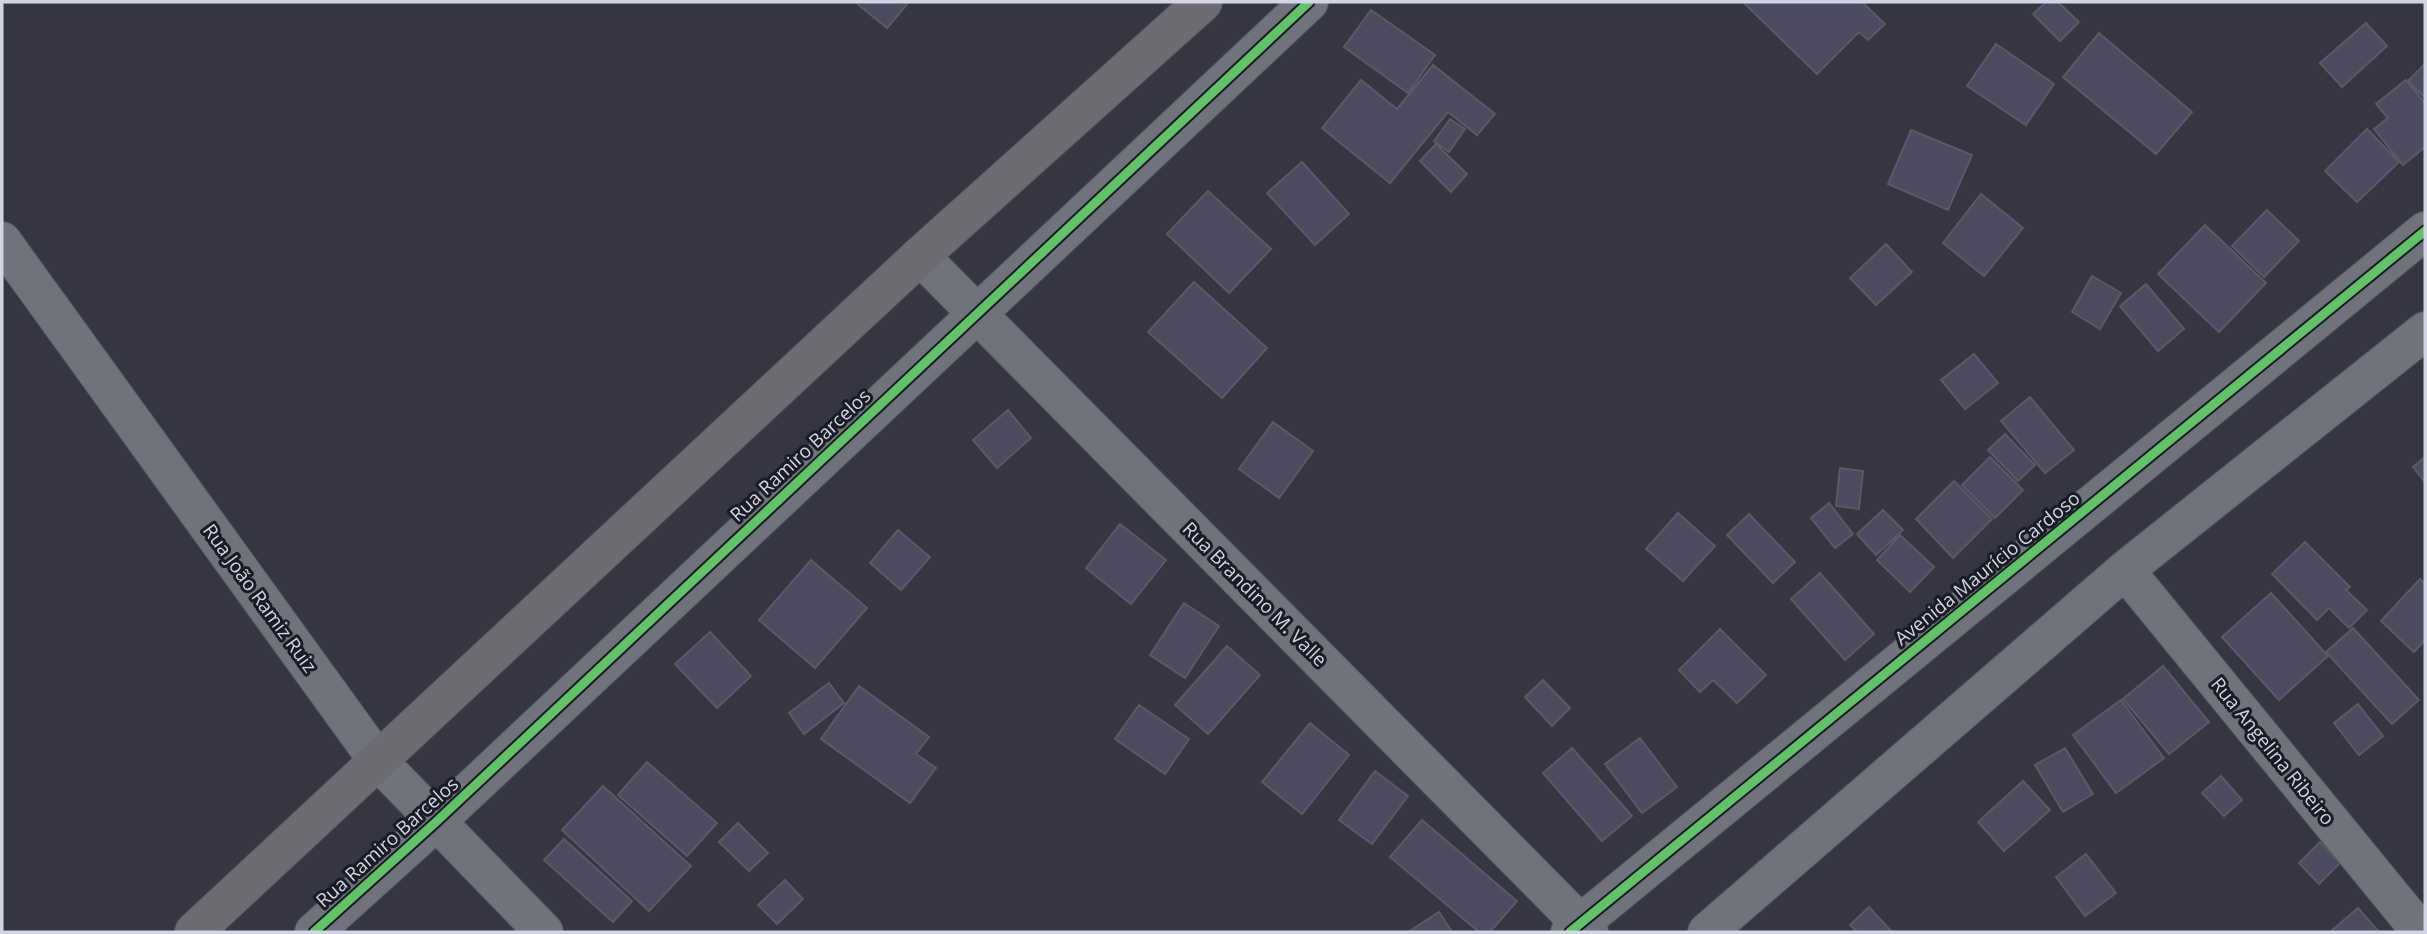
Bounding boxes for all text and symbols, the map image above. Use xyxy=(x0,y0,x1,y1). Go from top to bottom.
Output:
street label: Rua Ramiro Barcelos xyxy=(724,383,876,527)
street label: Avenida Maurício Cardoso xyxy=(1889,485,2085,651)
street label: Rua Brandino M. Valle xyxy=(1177,516,1333,672)
street label: Rua João Ramiz Ruiz xyxy=(197,518,323,678)
street label: Rua Angelina Ribeiro xyxy=(2205,672,2341,830)
street label: Rua Ramiro Barcelos xyxy=(310,771,464,913)

